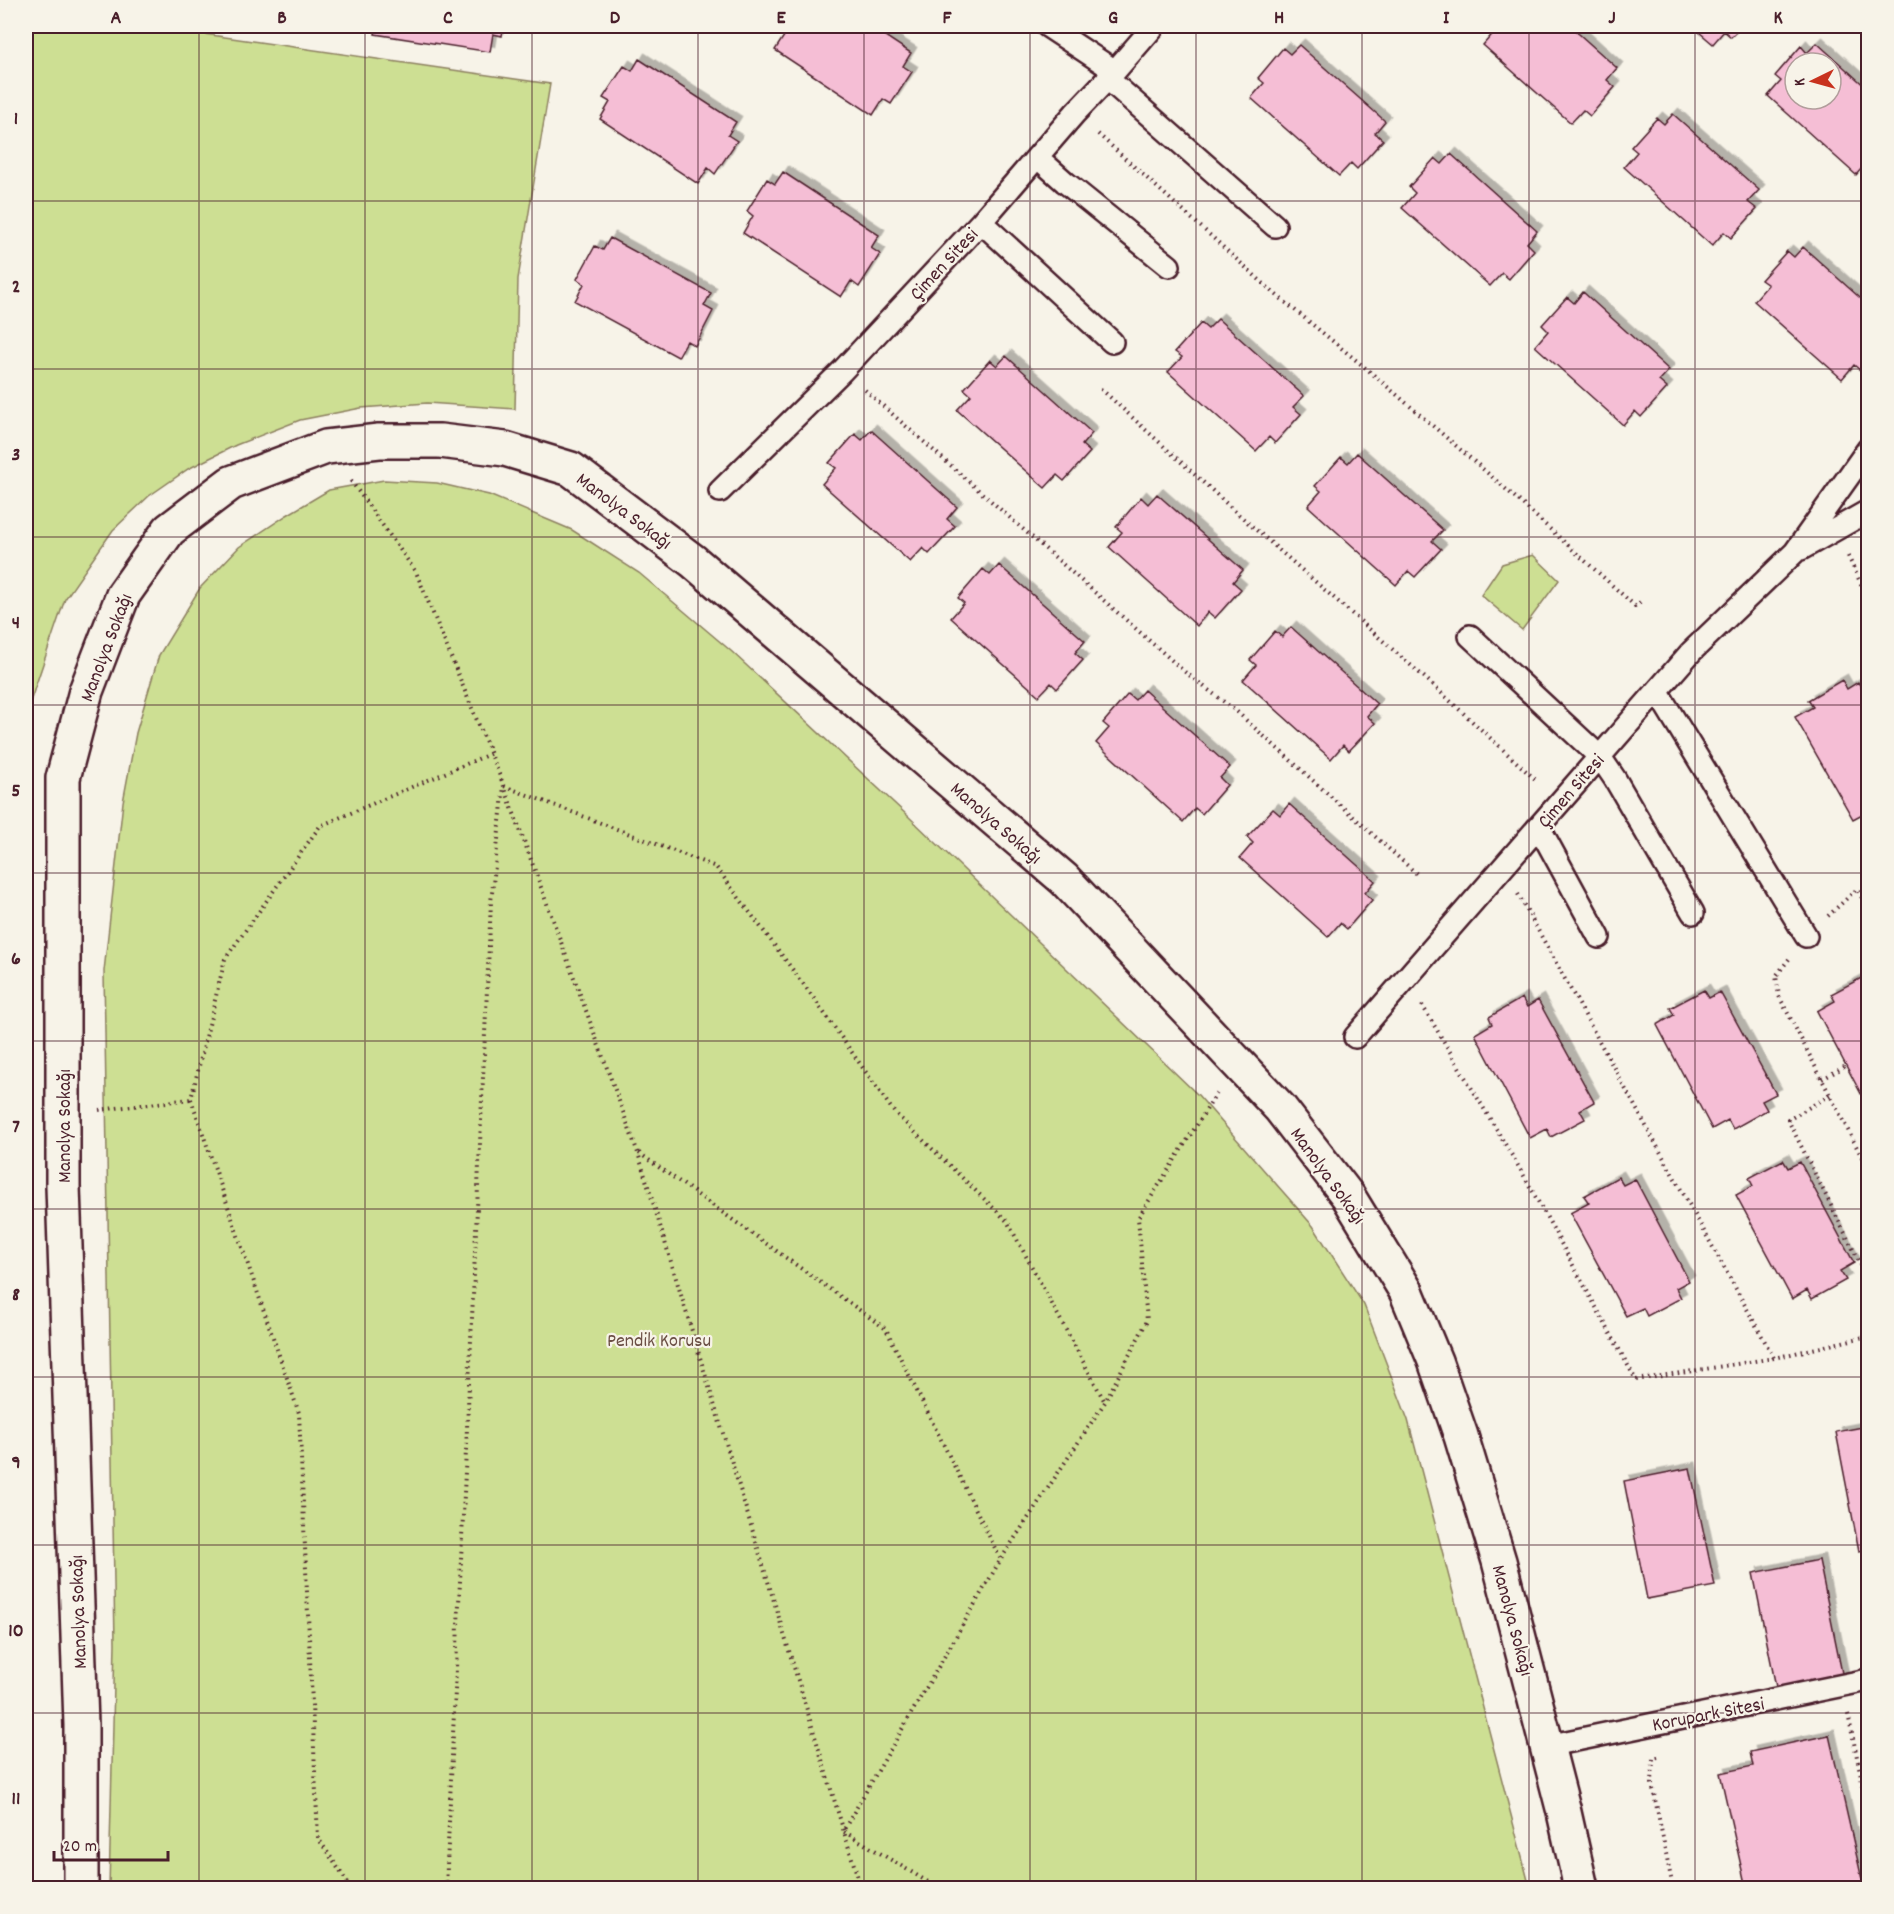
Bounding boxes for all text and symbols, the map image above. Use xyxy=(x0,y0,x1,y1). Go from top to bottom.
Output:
text: A xyxy=(111,5,122,33)
text: B xyxy=(277,5,287,33)
text: C xyxy=(443,5,453,33)
text: D xyxy=(610,5,621,33)
text: E xyxy=(776,5,786,33)
text: F xyxy=(943,5,953,33)
text: G xyxy=(1108,5,1118,33)
text: H xyxy=(1274,5,1284,33)
text: I xyxy=(1443,5,1450,33)
text: J xyxy=(1608,5,1616,33)
text: K xyxy=(1773,5,1783,33)
north arrow xyxy=(1783,51,1843,111)
text: K xyxy=(1789,77,1812,87)
text: 1 xyxy=(14,106,18,134)
street label: Çimen Sitesi xyxy=(904,222,986,308)
text: 2 xyxy=(12,274,20,302)
text: 3 xyxy=(12,442,20,470)
street label: Manolya Sokağı xyxy=(569,467,677,558)
street label: Manolya Sokağı xyxy=(74,590,141,706)
text: 4 xyxy=(12,610,20,638)
street label: Çimen Sitesi xyxy=(1532,749,1613,835)
street label: Manolya Sokağı xyxy=(943,776,1047,872)
text: 5 xyxy=(11,778,21,806)
text: 6 xyxy=(11,946,21,974)
street label: Manolya Sokağı xyxy=(52,1069,80,1183)
text: 7 xyxy=(12,1114,20,1142)
street label: Manolya Sokağı xyxy=(1282,1122,1371,1231)
text: 8 xyxy=(12,1282,20,1310)
park label: Pendik Korusu xyxy=(607,1328,711,1356)
text: 9 xyxy=(11,1450,21,1478)
street label: Manolya Sokağı xyxy=(64,1555,96,1669)
street label: Manolya Sokağı xyxy=(1483,1562,1539,1679)
text: 10 xyxy=(8,1618,24,1646)
street label: Korupark Sitesi xyxy=(1650,1691,1767,1741)
text: 11 xyxy=(12,1786,20,1814)
scale bar xyxy=(54,1824,168,1862)
text: 20 m xyxy=(63,1835,97,1860)

